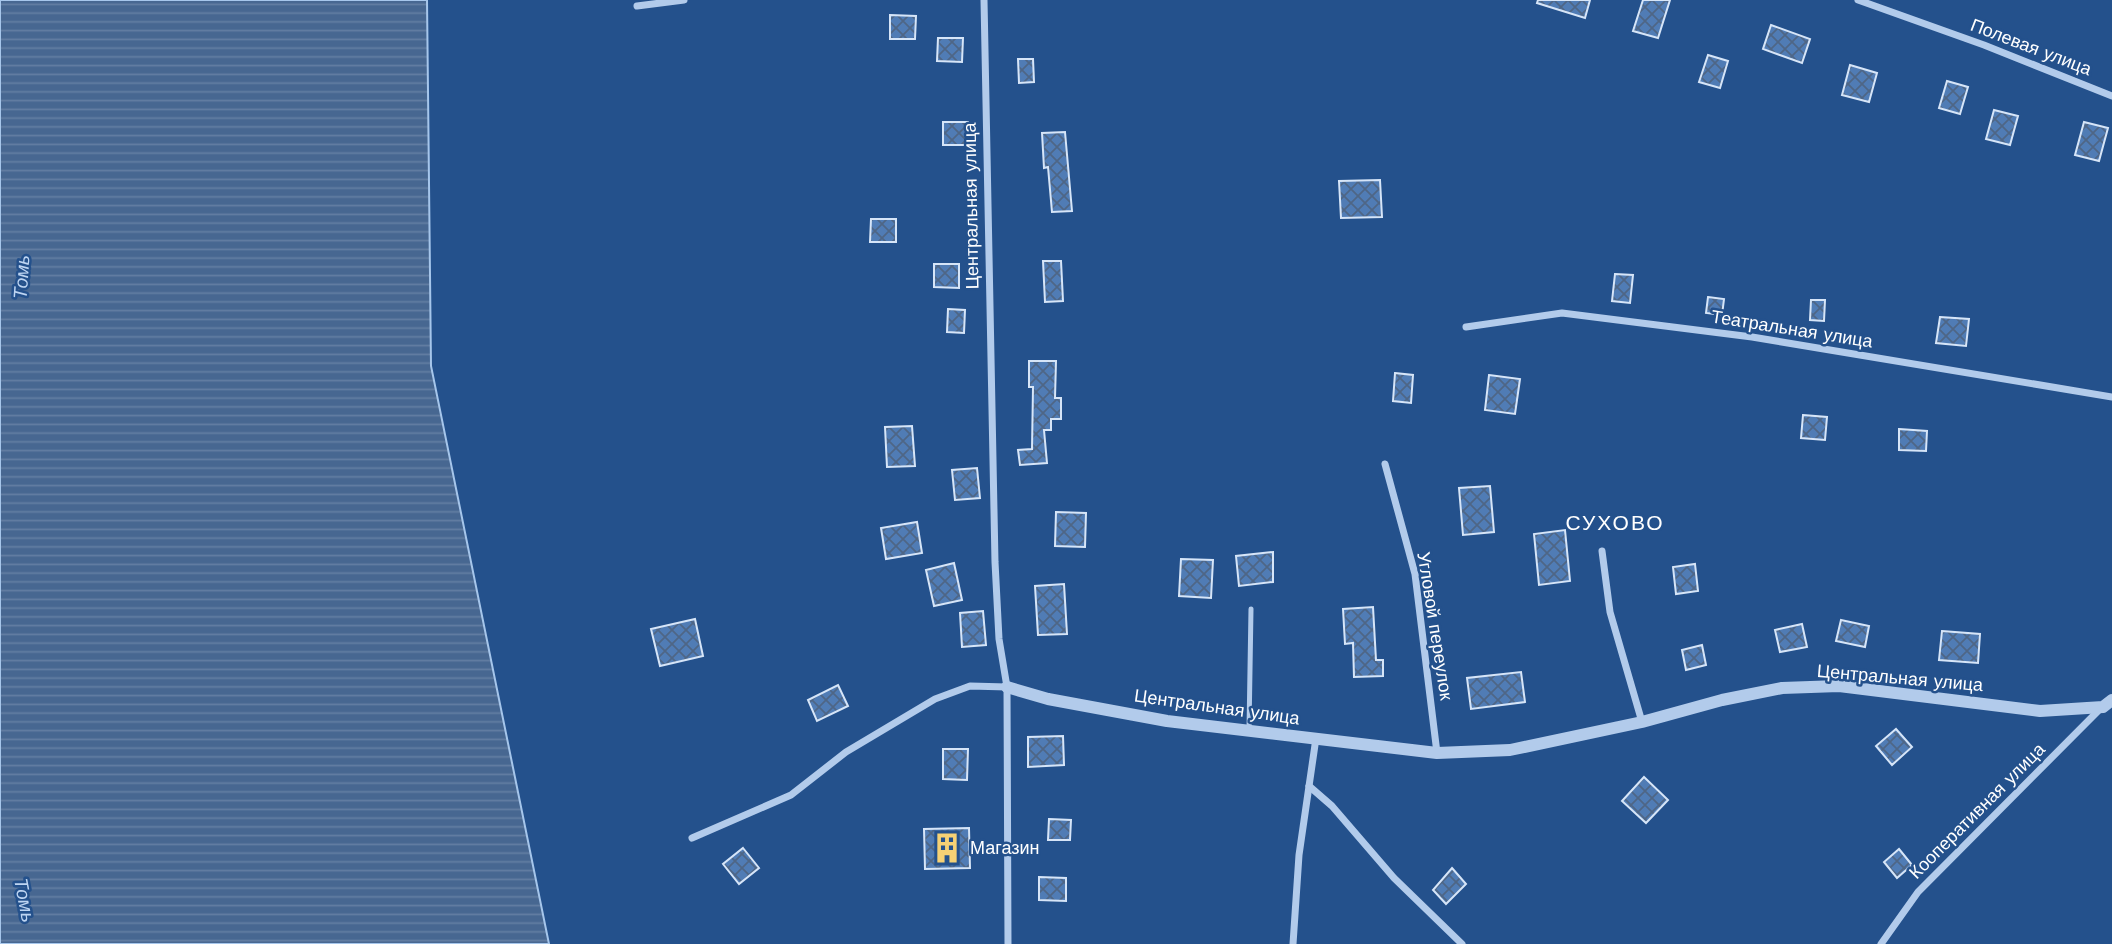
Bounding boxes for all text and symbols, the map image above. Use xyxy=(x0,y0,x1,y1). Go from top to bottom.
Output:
street label: Полевая улица xyxy=(1968,14,2096,80)
street label: Центральная улица xyxy=(959,121,982,290)
water label: Томь xyxy=(8,254,35,300)
street label: Театральная улица xyxy=(1710,305,1875,352)
district label: СУХОВО xyxy=(1565,510,1665,535)
street label: Угловой переулок xyxy=(1413,550,1458,702)
street label: Центральная улица xyxy=(1816,660,1985,695)
street label: Центральная улица xyxy=(1133,685,1302,729)
street label: Кооперативная улица xyxy=(1904,738,2049,883)
building icon: Магазин xyxy=(930,831,964,865)
place label: Магазин xyxy=(970,837,1039,858)
water label: Томь xyxy=(9,876,40,924)

